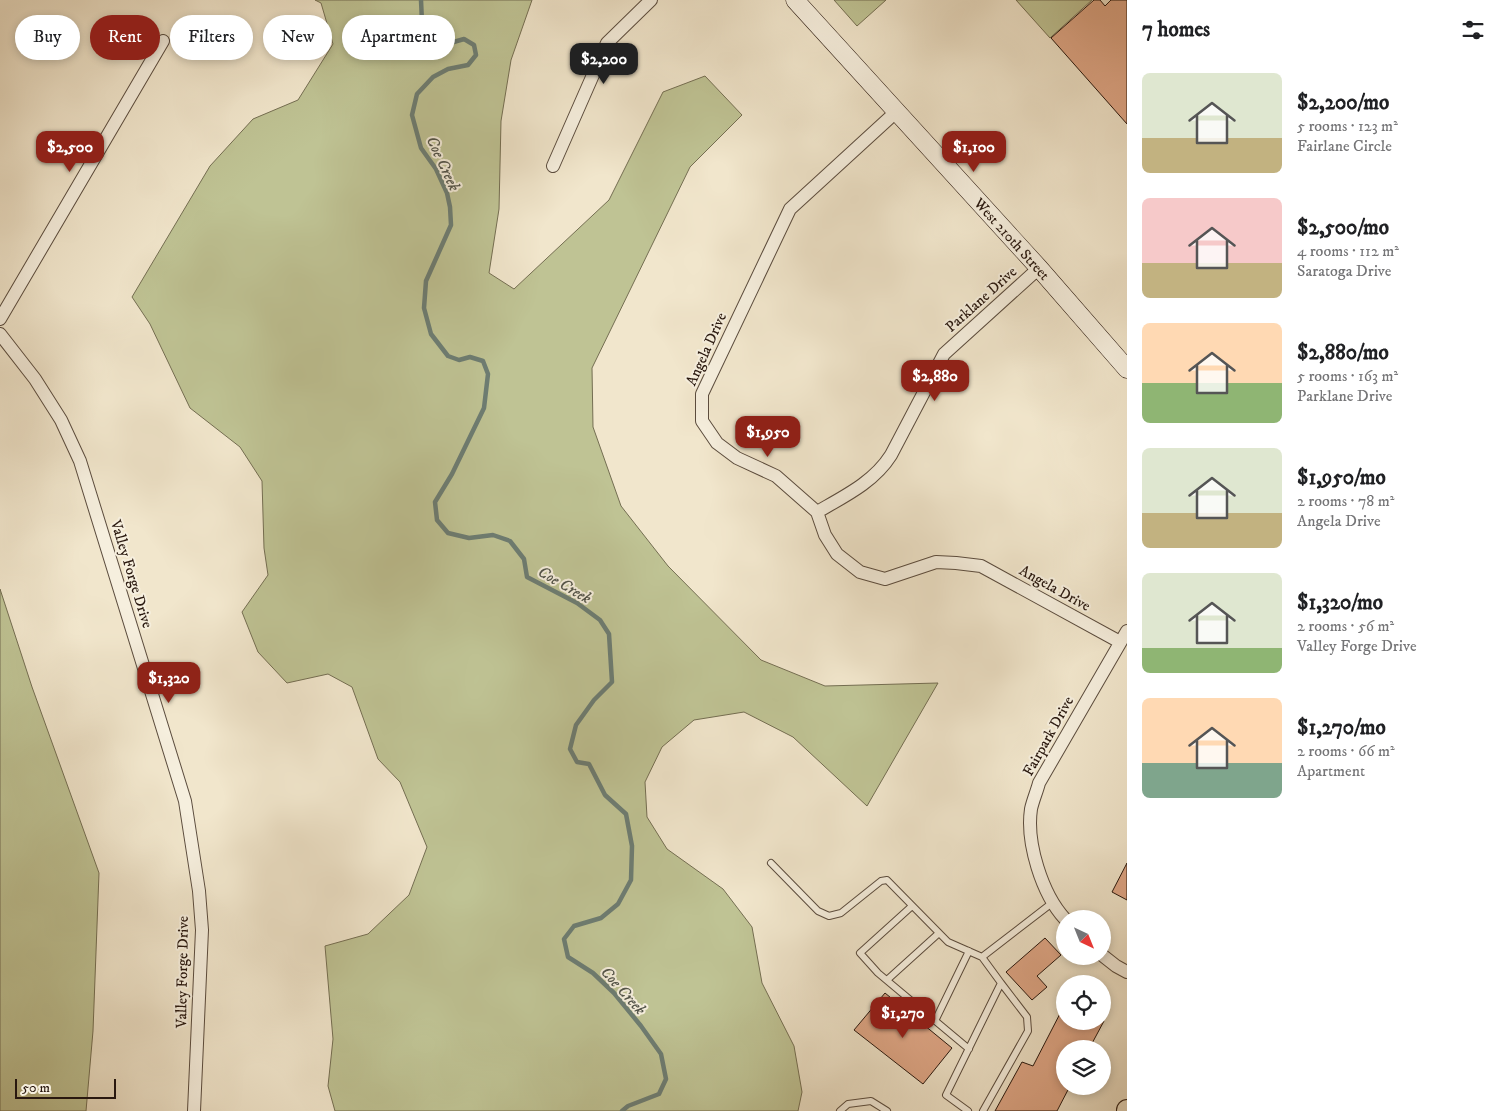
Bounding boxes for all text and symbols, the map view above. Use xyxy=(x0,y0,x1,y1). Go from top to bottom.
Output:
chip: Buy xyxy=(15,15,80,60)
chip: Rent xyxy=(90,15,160,60)
chip: Filters xyxy=(170,15,253,60)
chip: New xyxy=(263,15,332,60)
chip: Apartment xyxy=(342,15,455,60)
icon: filters xyxy=(1459,16,1487,44)
text: 7 homes xyxy=(1142,17,1210,43)
pin: $2,200 xyxy=(563,42,645,85)
text: $2,200 xyxy=(581,49,627,69)
text: $2,200/mo xyxy=(1297,90,1389,116)
icon: home xyxy=(1182,93,1242,153)
text: 5 rooms · 123 m² xyxy=(1297,116,1398,136)
pin: $2,500 xyxy=(29,130,111,173)
pin: $1,100 xyxy=(933,130,1015,173)
water label: Coe Creek xyxy=(422,133,465,194)
text: Fairlane Circle xyxy=(1297,136,1392,156)
text: $2,500 xyxy=(47,137,93,157)
text: $1,100 xyxy=(953,137,995,157)
street label: West 210th Street xyxy=(969,193,1054,285)
text: $2,500/mo xyxy=(1297,215,1389,241)
icon: home xyxy=(1182,218,1242,278)
text: 4 rooms · 112 m² xyxy=(1297,241,1399,261)
text: Saratoga Drive xyxy=(1297,261,1391,281)
street label: Parklane Drive xyxy=(942,262,1021,336)
street label: Angela Drive xyxy=(682,310,731,389)
text: $2,880/mo xyxy=(1297,340,1389,366)
icon: home xyxy=(1182,343,1242,403)
pin: $2,880 xyxy=(894,360,976,402)
text: $2,880 xyxy=(912,366,958,386)
text: 5 rooms · 163 m² xyxy=(1297,366,1398,386)
text: Parklane Drive xyxy=(1297,386,1392,406)
pin: $1,950 xyxy=(727,416,809,458)
text: $1,950 xyxy=(746,422,790,442)
text: $1,950/mo xyxy=(1297,465,1386,491)
icon: home xyxy=(1182,468,1242,528)
text: 2 rooms · 78 m² xyxy=(1297,491,1394,511)
text: Angela Drive xyxy=(1297,511,1381,531)
street label: Valley Forge Drive xyxy=(106,517,157,631)
street label: Angela Drive xyxy=(1016,561,1094,616)
water label: Coe Creek xyxy=(534,562,595,608)
text: $1,320/mo xyxy=(1297,590,1383,616)
icon: home xyxy=(1182,593,1242,653)
text: 2 rooms · 56 m² xyxy=(1297,616,1394,636)
text: Valley Forge Drive xyxy=(1297,636,1417,656)
pin: $1,320 xyxy=(128,662,210,704)
text: $1,320 xyxy=(148,668,190,688)
street label: Fairpark Drive xyxy=(1019,693,1078,779)
text: $1,270/mo xyxy=(1297,715,1386,741)
icon: home xyxy=(1182,718,1242,778)
text: 2 rooms · 66 m² xyxy=(1297,741,1395,761)
text: Apartment xyxy=(1297,761,1365,781)
north arrow xyxy=(1056,910,1111,965)
map controls xyxy=(1056,910,1111,1095)
street label: Valley Forge Drive xyxy=(172,916,193,1029)
water label: Coe Creek xyxy=(596,962,650,1019)
button: locate xyxy=(1056,975,1111,1030)
pin: $1,270 xyxy=(862,996,944,1039)
text: $1,270 xyxy=(881,1003,925,1023)
button: layers xyxy=(1056,1040,1111,1095)
scale bar xyxy=(15,1076,116,1099)
text: 50 m xyxy=(22,1079,50,1097)

